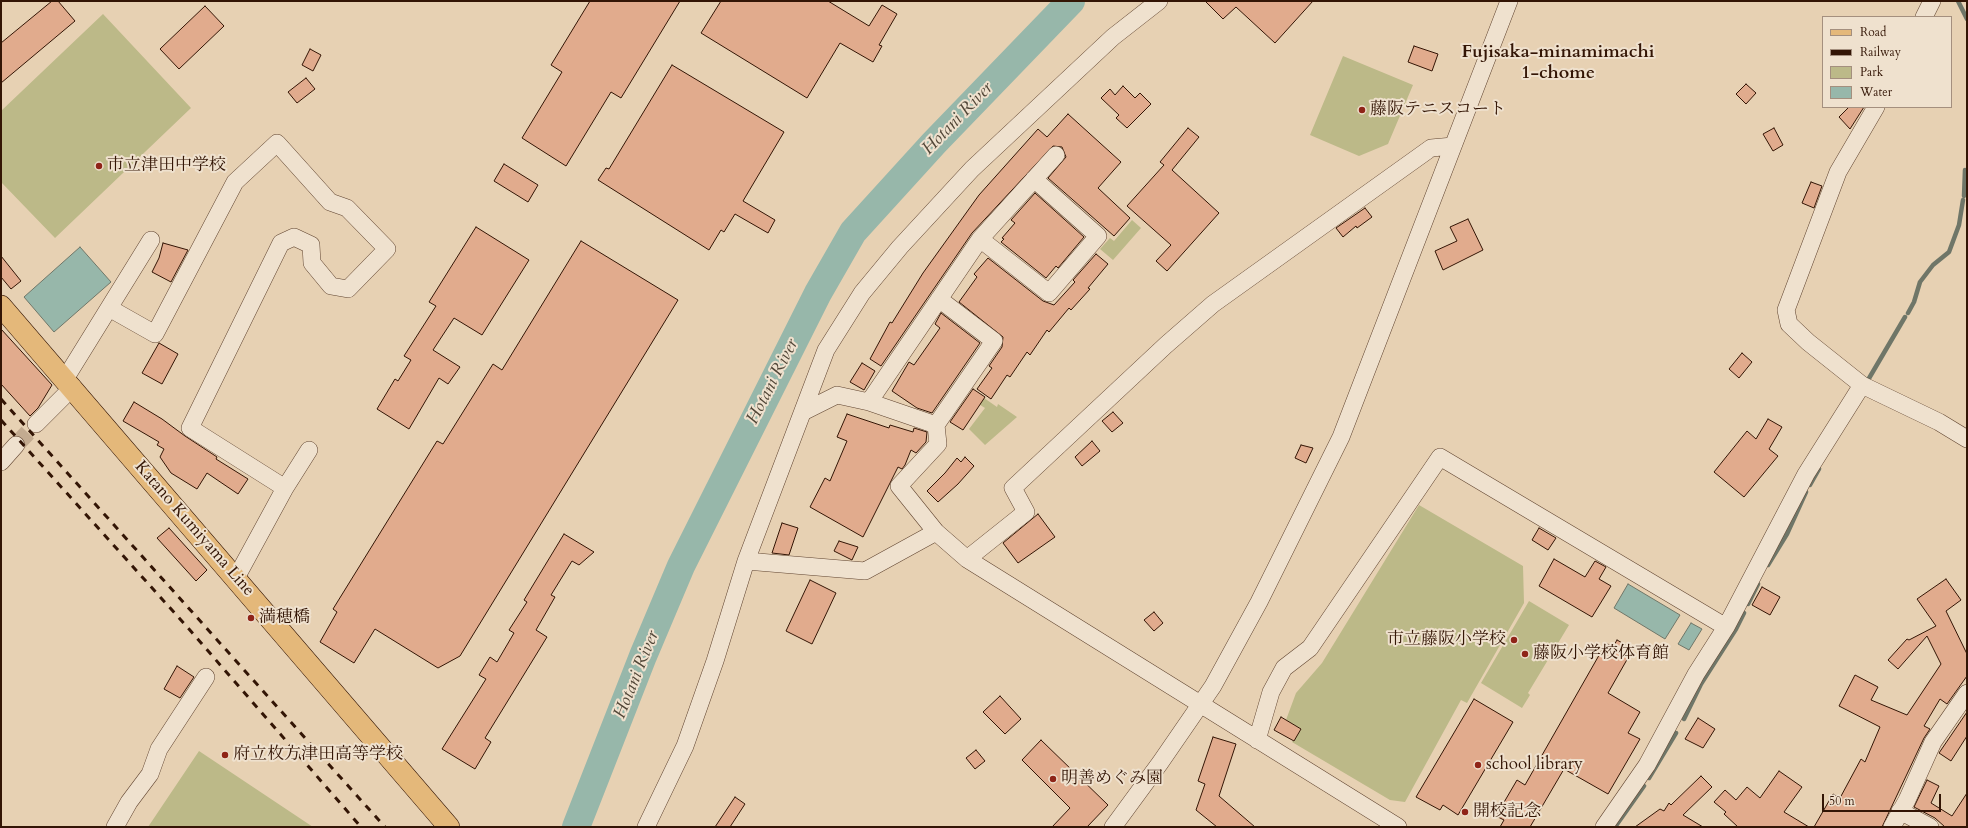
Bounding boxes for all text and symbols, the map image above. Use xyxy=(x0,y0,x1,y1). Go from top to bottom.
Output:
legend xyxy=(1822,16,1952,108)
text: Road xyxy=(1860,24,1886,40)
district label: Fujisaka-minamimachi 1-chome xyxy=(1462,42,1654,84)
text: Railway xyxy=(1860,44,1901,60)
text: Park xyxy=(1860,64,1883,80)
water label: Hotani River xyxy=(918,78,998,160)
text: Water xyxy=(1860,84,1892,100)
place label: 藤阪テニスコート xyxy=(1370,100,1506,120)
marker: 藤阪テニスコート xyxy=(1357,105,1367,115)
place label: 市立津田中学校 xyxy=(107,156,226,176)
marker: 市立津田中学校 xyxy=(94,161,104,171)
water label: Hotani River xyxy=(742,336,804,428)
street label: Katano Kumiyama Line xyxy=(130,457,258,601)
place label: 満穂橋 xyxy=(259,608,310,628)
marker: 満穂橋 xyxy=(246,613,256,623)
water label: Hotani River xyxy=(610,628,664,722)
place label: 市立藤阪小学校 xyxy=(1387,630,1506,650)
marker: 市立藤阪小学校 xyxy=(1509,635,1519,645)
place label: 藤阪小学校体育館 xyxy=(1533,644,1669,664)
marker: 藤阪小学校体育館 xyxy=(1520,649,1530,659)
place label: 府立枚方津田高等学校 xyxy=(233,745,403,765)
marker: 府立枚方津田高等学校 xyxy=(220,750,230,760)
place label: school library xyxy=(1486,755,1583,775)
marker: school library xyxy=(1473,760,1483,770)
place label: 明善めぐみ園 xyxy=(1061,769,1163,789)
marker: 明善めぐみ園 xyxy=(1048,774,1058,784)
scale bar xyxy=(1824,786,1943,812)
text: 50 m xyxy=(1829,793,1855,809)
place label: 開校記念 xyxy=(1473,802,1541,822)
marker: 開校記念 xyxy=(1460,807,1470,817)

